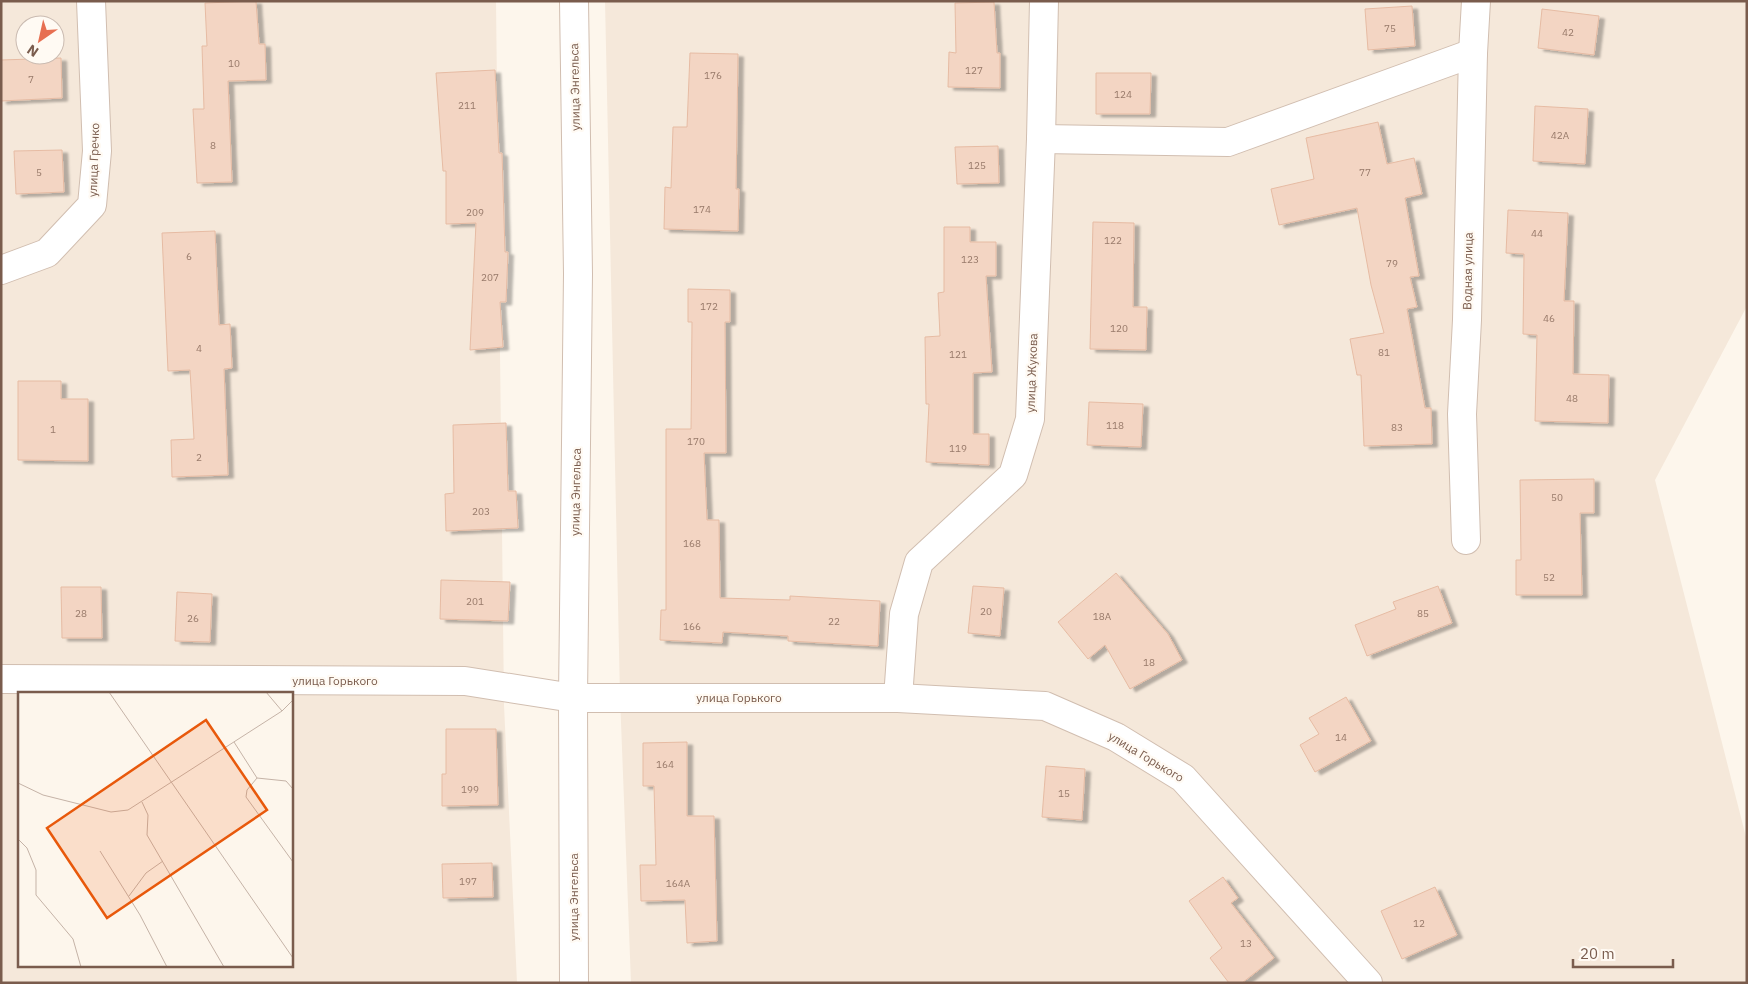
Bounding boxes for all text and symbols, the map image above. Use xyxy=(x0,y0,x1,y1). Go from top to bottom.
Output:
north arrow xyxy=(15,15,65,65)
house number: 75 xyxy=(1384,22,1396,35)
house number: 42 xyxy=(1562,26,1574,39)
text: N xyxy=(23,40,42,61)
street label: улица Энгельса xyxy=(566,42,583,131)
house number: 10 xyxy=(228,57,240,70)
house number: 127 xyxy=(965,64,983,77)
house number: 176 xyxy=(704,69,722,82)
house number: 7 xyxy=(28,73,34,86)
house number: 124 xyxy=(1114,88,1132,101)
house number: 211 xyxy=(458,99,476,112)
street label: улица Гречко xyxy=(85,122,102,197)
house number: 42А xyxy=(1551,129,1570,142)
house number: 8 xyxy=(210,139,216,152)
house number: 125 xyxy=(968,159,986,172)
house number: 5 xyxy=(36,166,42,179)
house number: 77 xyxy=(1359,166,1371,179)
house number: 174 xyxy=(693,203,711,216)
house number: 209 xyxy=(466,206,484,219)
house number: 44 xyxy=(1531,227,1543,240)
street label: Водная улица xyxy=(1459,231,1476,310)
house number: 122 xyxy=(1104,234,1122,247)
house number: 6 xyxy=(186,250,192,263)
house number: 123 xyxy=(961,253,979,266)
house number: 79 xyxy=(1386,257,1398,270)
house number: 207 xyxy=(481,271,499,284)
house number: 172 xyxy=(700,300,718,313)
house number: 46 xyxy=(1543,312,1555,325)
house number: 120 xyxy=(1110,322,1128,335)
street label: улица Жукова xyxy=(1023,332,1040,413)
house number: 4 xyxy=(196,342,202,355)
house number: 81 xyxy=(1378,346,1390,359)
house number: 121 xyxy=(949,348,967,361)
house number: 48 xyxy=(1566,392,1578,405)
house number: 118 xyxy=(1106,419,1124,432)
house number: 83 xyxy=(1391,421,1403,434)
house number: 1 xyxy=(50,423,56,436)
house number: 170 xyxy=(687,435,705,448)
house number: 119 xyxy=(949,442,967,455)
street label: улица Энгельса xyxy=(567,447,584,536)
house number: 2 xyxy=(196,451,202,464)
house number: 50 xyxy=(1551,491,1563,504)
house number: 203 xyxy=(472,505,490,518)
house number: 168 xyxy=(683,537,701,550)
house number: 52 xyxy=(1543,571,1555,584)
house number: 201 xyxy=(466,595,484,608)
house number: 20 xyxy=(980,605,992,618)
house number: 28 xyxy=(75,607,87,620)
house number: 85 xyxy=(1417,607,1429,620)
house number: 18А xyxy=(1093,610,1112,623)
house number: 26 xyxy=(187,612,199,625)
house number: 22 xyxy=(828,615,840,628)
house number: 166 xyxy=(683,620,701,633)
house number: 18 xyxy=(1143,656,1155,669)
street label: улица Горького xyxy=(292,673,378,688)
street label: улица Горького xyxy=(696,690,782,705)
inset map xyxy=(18,692,292,966)
street label: улица Горького xyxy=(1106,728,1187,785)
house number: 14 xyxy=(1335,731,1347,744)
house number: 164 xyxy=(656,758,674,771)
house number: 199 xyxy=(461,783,479,796)
house number: 15 xyxy=(1058,787,1070,800)
street label: улица Энгельса xyxy=(566,853,581,941)
house number: 197 xyxy=(459,875,477,888)
house number: 164А xyxy=(666,877,691,890)
house number: 12 xyxy=(1413,917,1425,930)
scale bar xyxy=(1573,936,1673,968)
house number: 13 xyxy=(1240,937,1252,950)
text: 20 m xyxy=(1580,944,1615,963)

